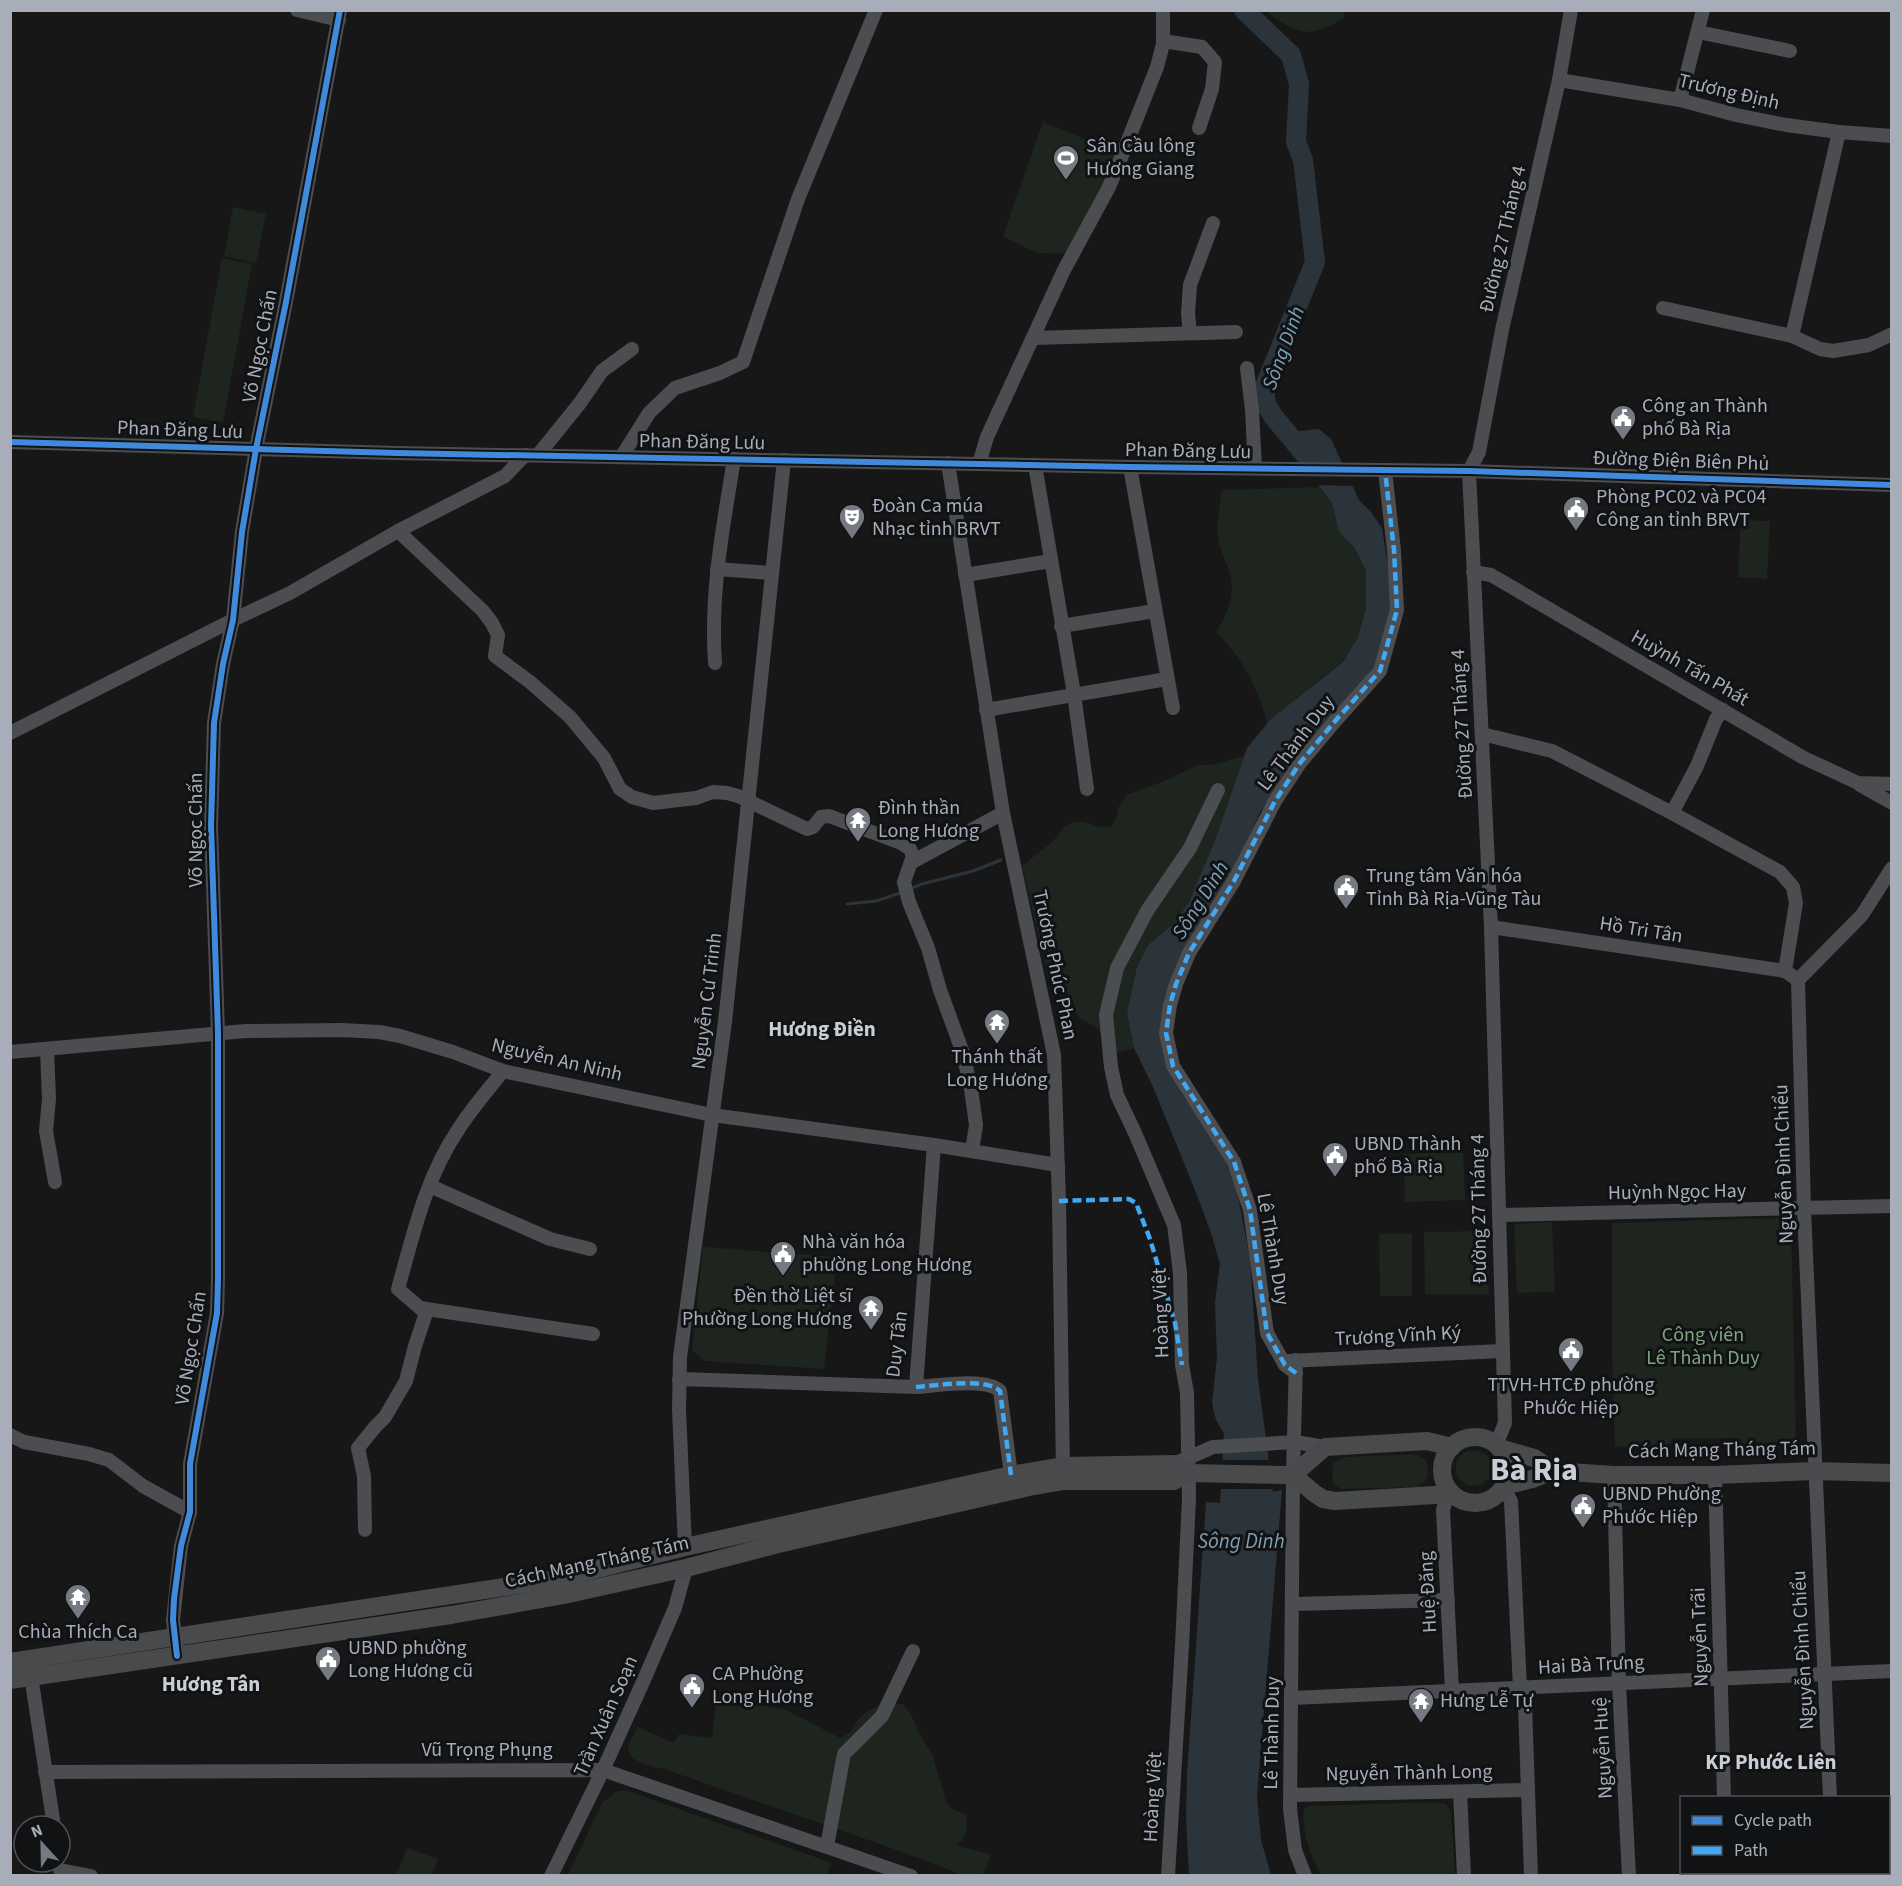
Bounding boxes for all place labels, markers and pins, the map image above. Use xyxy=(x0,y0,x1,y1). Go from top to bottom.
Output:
place label: Sân Cầu lông Hương Giang xyxy=(1086,132,1195,183)
sports icon: Sân Cầu lông Hương Giang xyxy=(1051,143,1081,181)
place label: Công an Thành phố Bà Rịa xyxy=(1642,392,1768,443)
public building icon: Công an Thành phố Bà Rịa xyxy=(1608,403,1638,441)
place label: Phòng PC02 và PC04 Công an tỉnh BRVT xyxy=(1596,483,1766,534)
place label: Đoàn Ca múa Nhạc tỉnh BRVT xyxy=(872,492,1001,543)
public building icon: Phòng PC02 và PC04 Công an tỉnh BRVT xyxy=(1561,494,1591,532)
theatre icon: Đoàn Ca múa Nhạc tỉnh BRVT xyxy=(837,502,867,540)
place label: Đình thần Long Hương xyxy=(878,794,979,845)
temple icon: Đình thần Long Hương xyxy=(843,805,873,843)
place label: Trung tâm Văn hóa Tỉnh Bà Rịa-Vũng Tàu xyxy=(1366,862,1541,913)
public building icon: Trung tâm Văn hóa Tỉnh Bà Rịa-Vũng Tàu xyxy=(1331,872,1361,910)
temple icon: Thánh thất Long Hương xyxy=(982,1007,1012,1045)
place label: Thánh thất Long Hương xyxy=(946,1043,1048,1094)
place label: UBND Thành phố Bà Rịa xyxy=(1354,1130,1461,1181)
public building icon: UBND Thành phố Bà Rịa xyxy=(1320,1140,1350,1178)
place label: Nhà văn hóa phường Long Hương xyxy=(802,1228,972,1279)
public building icon: Nhà văn hóa phường Long Hương xyxy=(768,1239,798,1277)
place label: Đền thờ Liệt sĩ Phường Long Hương xyxy=(682,1282,853,1333)
temple icon: Đền thờ Liệt sĩ Phường Long Hương xyxy=(856,1293,886,1331)
public building icon: TTVH-HTCĐ phường Phước Hiệp xyxy=(1556,1335,1586,1373)
place label: TTVH-HTCĐ phường Phước Hiệp xyxy=(1487,1371,1655,1422)
place label: UBND Phường Phước Hiệp xyxy=(1602,1480,1721,1531)
public building icon: UBND Phường Phước Hiệp xyxy=(1568,1491,1598,1529)
temple icon: Chùa Thích Ca xyxy=(63,1582,93,1620)
place label: Chùa Thích Ca xyxy=(18,1618,138,1646)
place label: UBND phường Long Hương cũ xyxy=(348,1634,473,1685)
public building icon: UBND phường Long Hương cũ xyxy=(313,1644,343,1682)
place label: CA Phường Long Hương xyxy=(712,1660,813,1711)
public building icon: CA Phường Long Hương xyxy=(677,1671,707,1709)
temple icon: Hưng Lễ Tự xyxy=(1406,1686,1436,1724)
place label: Hưng Lễ Tự xyxy=(1440,1687,1534,1715)

